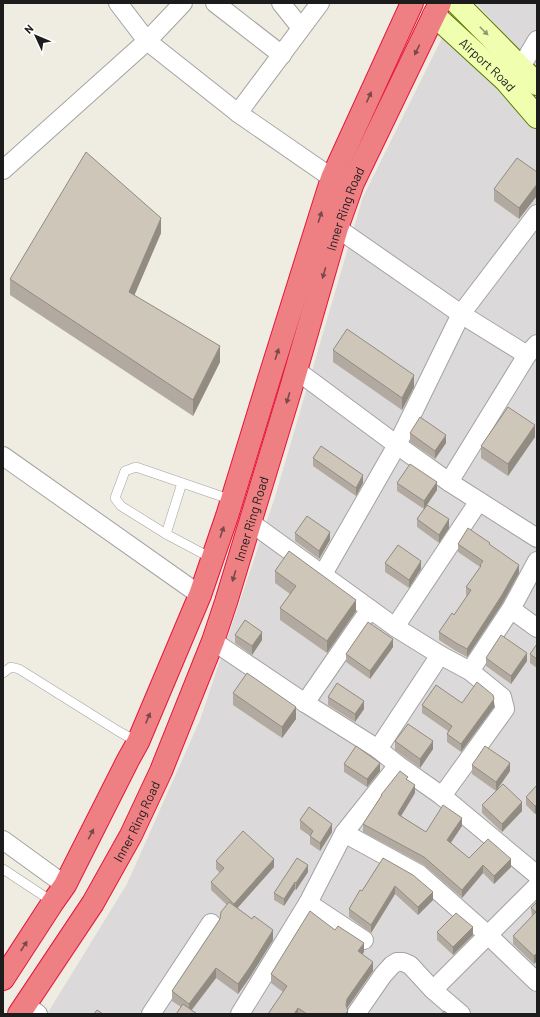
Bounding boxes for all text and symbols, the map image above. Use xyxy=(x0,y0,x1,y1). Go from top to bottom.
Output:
north arrow xyxy=(16,16,56,56)
text: N xyxy=(21,22,36,36)
one-way arrow xyxy=(480,26,489,36)
street label: Airport Road xyxy=(456,34,519,95)
one-way arrow xyxy=(414,45,420,56)
one-way arrow xyxy=(366,91,372,102)
street label: Inner Ring Road xyxy=(323,164,368,253)
one-way arrow xyxy=(317,211,323,223)
one-way arrow xyxy=(321,267,327,279)
one-way arrow xyxy=(274,348,280,360)
one-way arrow xyxy=(285,392,291,404)
street label: Inner Ring Road xyxy=(231,474,272,563)
one-way arrow xyxy=(219,526,225,538)
one-way arrow xyxy=(231,570,237,582)
one-way arrow xyxy=(145,712,152,724)
street label: Inner Ring Road xyxy=(110,778,163,865)
one-way arrow xyxy=(87,829,94,840)
one-way arrow xyxy=(20,941,28,951)

